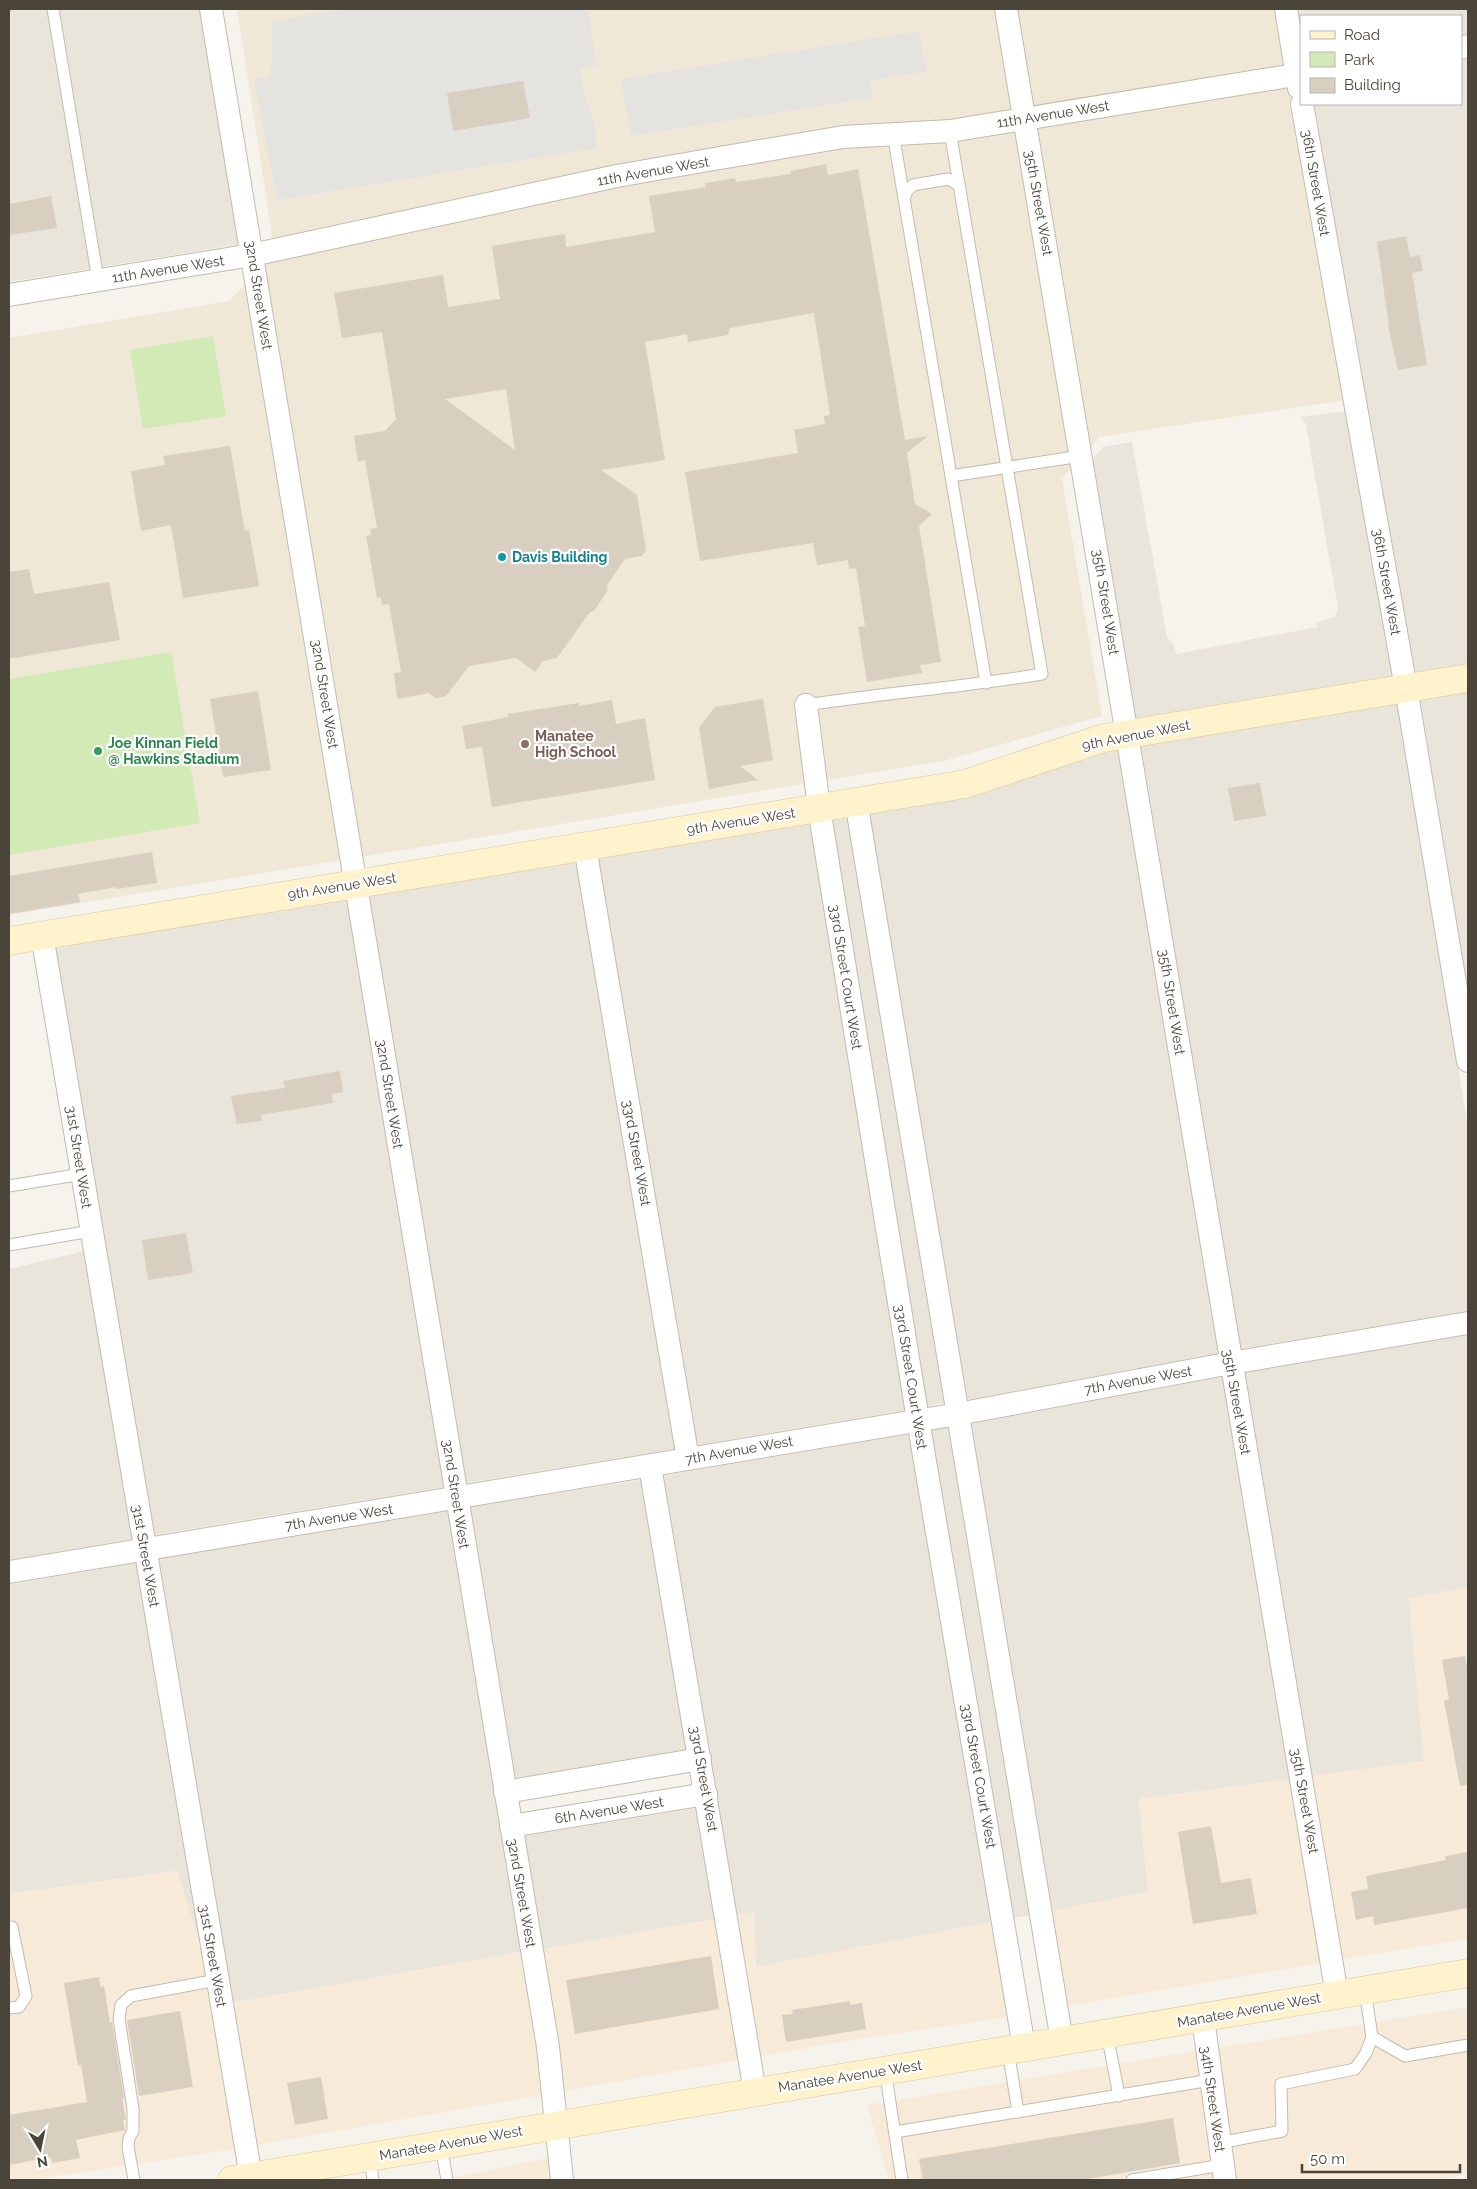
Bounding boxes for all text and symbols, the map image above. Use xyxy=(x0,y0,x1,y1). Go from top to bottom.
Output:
legend xyxy=(1300,15,1462,105)
text: Road xyxy=(1344,26,1380,44)
text: Park xyxy=(1344,51,1375,69)
text: Building xyxy=(1344,76,1401,94)
street label: 11th Avenue West xyxy=(996,97,1111,131)
street label: 36th Street West xyxy=(1299,129,1333,238)
street label: 35th Street West xyxy=(1022,149,1056,257)
street label: 11th Avenue West xyxy=(596,153,711,189)
street label: 32nd Street West xyxy=(242,239,276,351)
street label: 11th Avenue West xyxy=(111,252,226,286)
street label: 36th Street West xyxy=(1370,528,1404,637)
street label: 35th Street West xyxy=(1090,548,1122,656)
place label: Davis Building xyxy=(512,549,607,565)
marker: Davis Building xyxy=(496,551,508,563)
street label: 32nd Street West xyxy=(308,638,342,750)
street label: 9th Avenue West xyxy=(1081,717,1192,753)
place label: Manatee High School xyxy=(535,728,617,760)
place label: Joe Kinnan Field @ Hawkins Stadium xyxy=(108,735,239,767)
marker: Manatee High School xyxy=(519,738,531,750)
marker: Joe Kinnan Field @ Hawkins Stadium xyxy=(92,745,104,757)
street label: 9th Avenue West xyxy=(686,804,797,837)
street label: 9th Avenue West xyxy=(287,869,398,902)
street label: 33rd Street Court West xyxy=(827,903,865,1051)
street label: 35th Street West xyxy=(1156,948,1188,1056)
street label: 32nd Street West xyxy=(373,1038,407,1150)
street label: 33rd Street West xyxy=(620,1099,654,1207)
street label: 31st Street West xyxy=(63,1105,95,1210)
street label: 33rd Street Court West xyxy=(892,1303,930,1451)
street label: 35th Street West xyxy=(1220,1348,1254,1456)
street label: 7th Avenue West xyxy=(1083,1363,1193,1397)
street label: 7th Avenue West xyxy=(684,1433,794,1467)
street label: 32nd Street West xyxy=(439,1438,473,1550)
street label: 7th Avenue West xyxy=(284,1501,394,1533)
street label: 31st Street West xyxy=(129,1504,163,1609)
street label: 33rd Street Court West xyxy=(958,1702,1000,1850)
street label: 33rd Street West xyxy=(687,1725,721,1833)
street label: 35th Street West xyxy=(1288,1747,1322,1855)
street label: 6th Avenue West xyxy=(553,1793,665,1827)
street label: 32nd Street West xyxy=(505,1837,540,1949)
street label: 31st Street West xyxy=(196,1904,230,2009)
street label: Manatee Avenue West xyxy=(1176,1989,1322,2030)
street label: 34th Street West xyxy=(1198,2045,1228,2153)
street label: Manatee Avenue West xyxy=(777,2057,923,2095)
street label: Manatee Avenue West xyxy=(378,2122,524,2163)
north arrow xyxy=(15,2124,65,2174)
scale bar xyxy=(1302,2142,1460,2174)
text: 50 m xyxy=(1310,2150,1345,2168)
text: N xyxy=(36,2153,49,2171)

